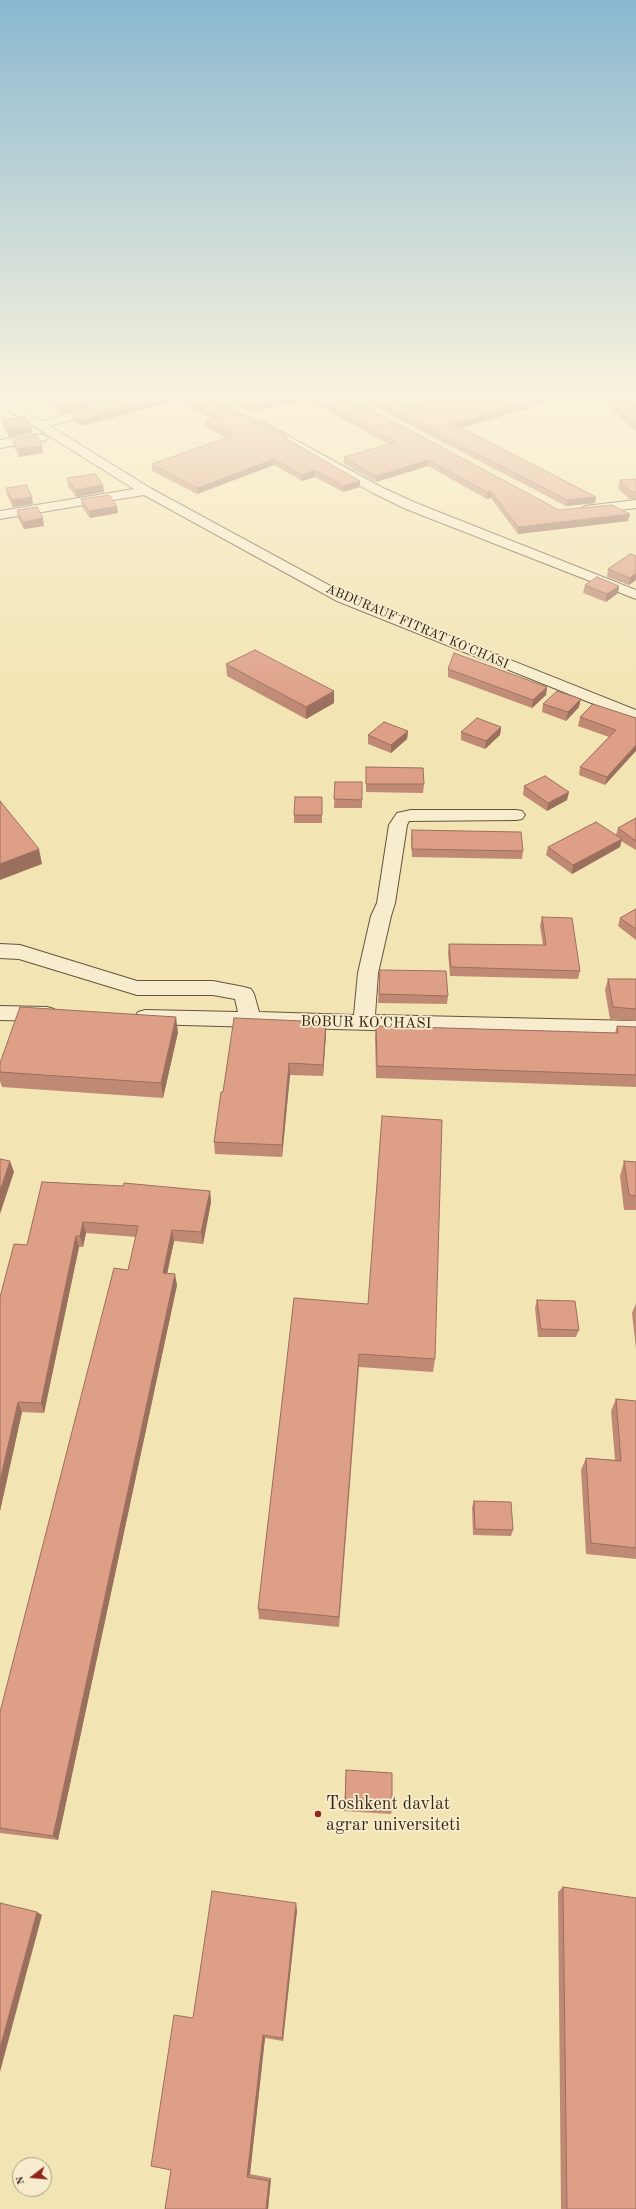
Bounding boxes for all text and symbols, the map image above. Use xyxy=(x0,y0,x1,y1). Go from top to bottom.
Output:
street label: ABDURAUF FITRAT KO'CHASI xyxy=(323,581,511,673)
street label: BOBUR KO'CHASI xyxy=(300,1013,432,1033)
place label: Toshkent davlat agrar universiteti xyxy=(326,1793,460,1836)
marker: Toshkent davlat agrar universiteti xyxy=(313,1809,323,1819)
north arrow xyxy=(12,2157,52,2197)
text: N xyxy=(15,2175,27,2186)

